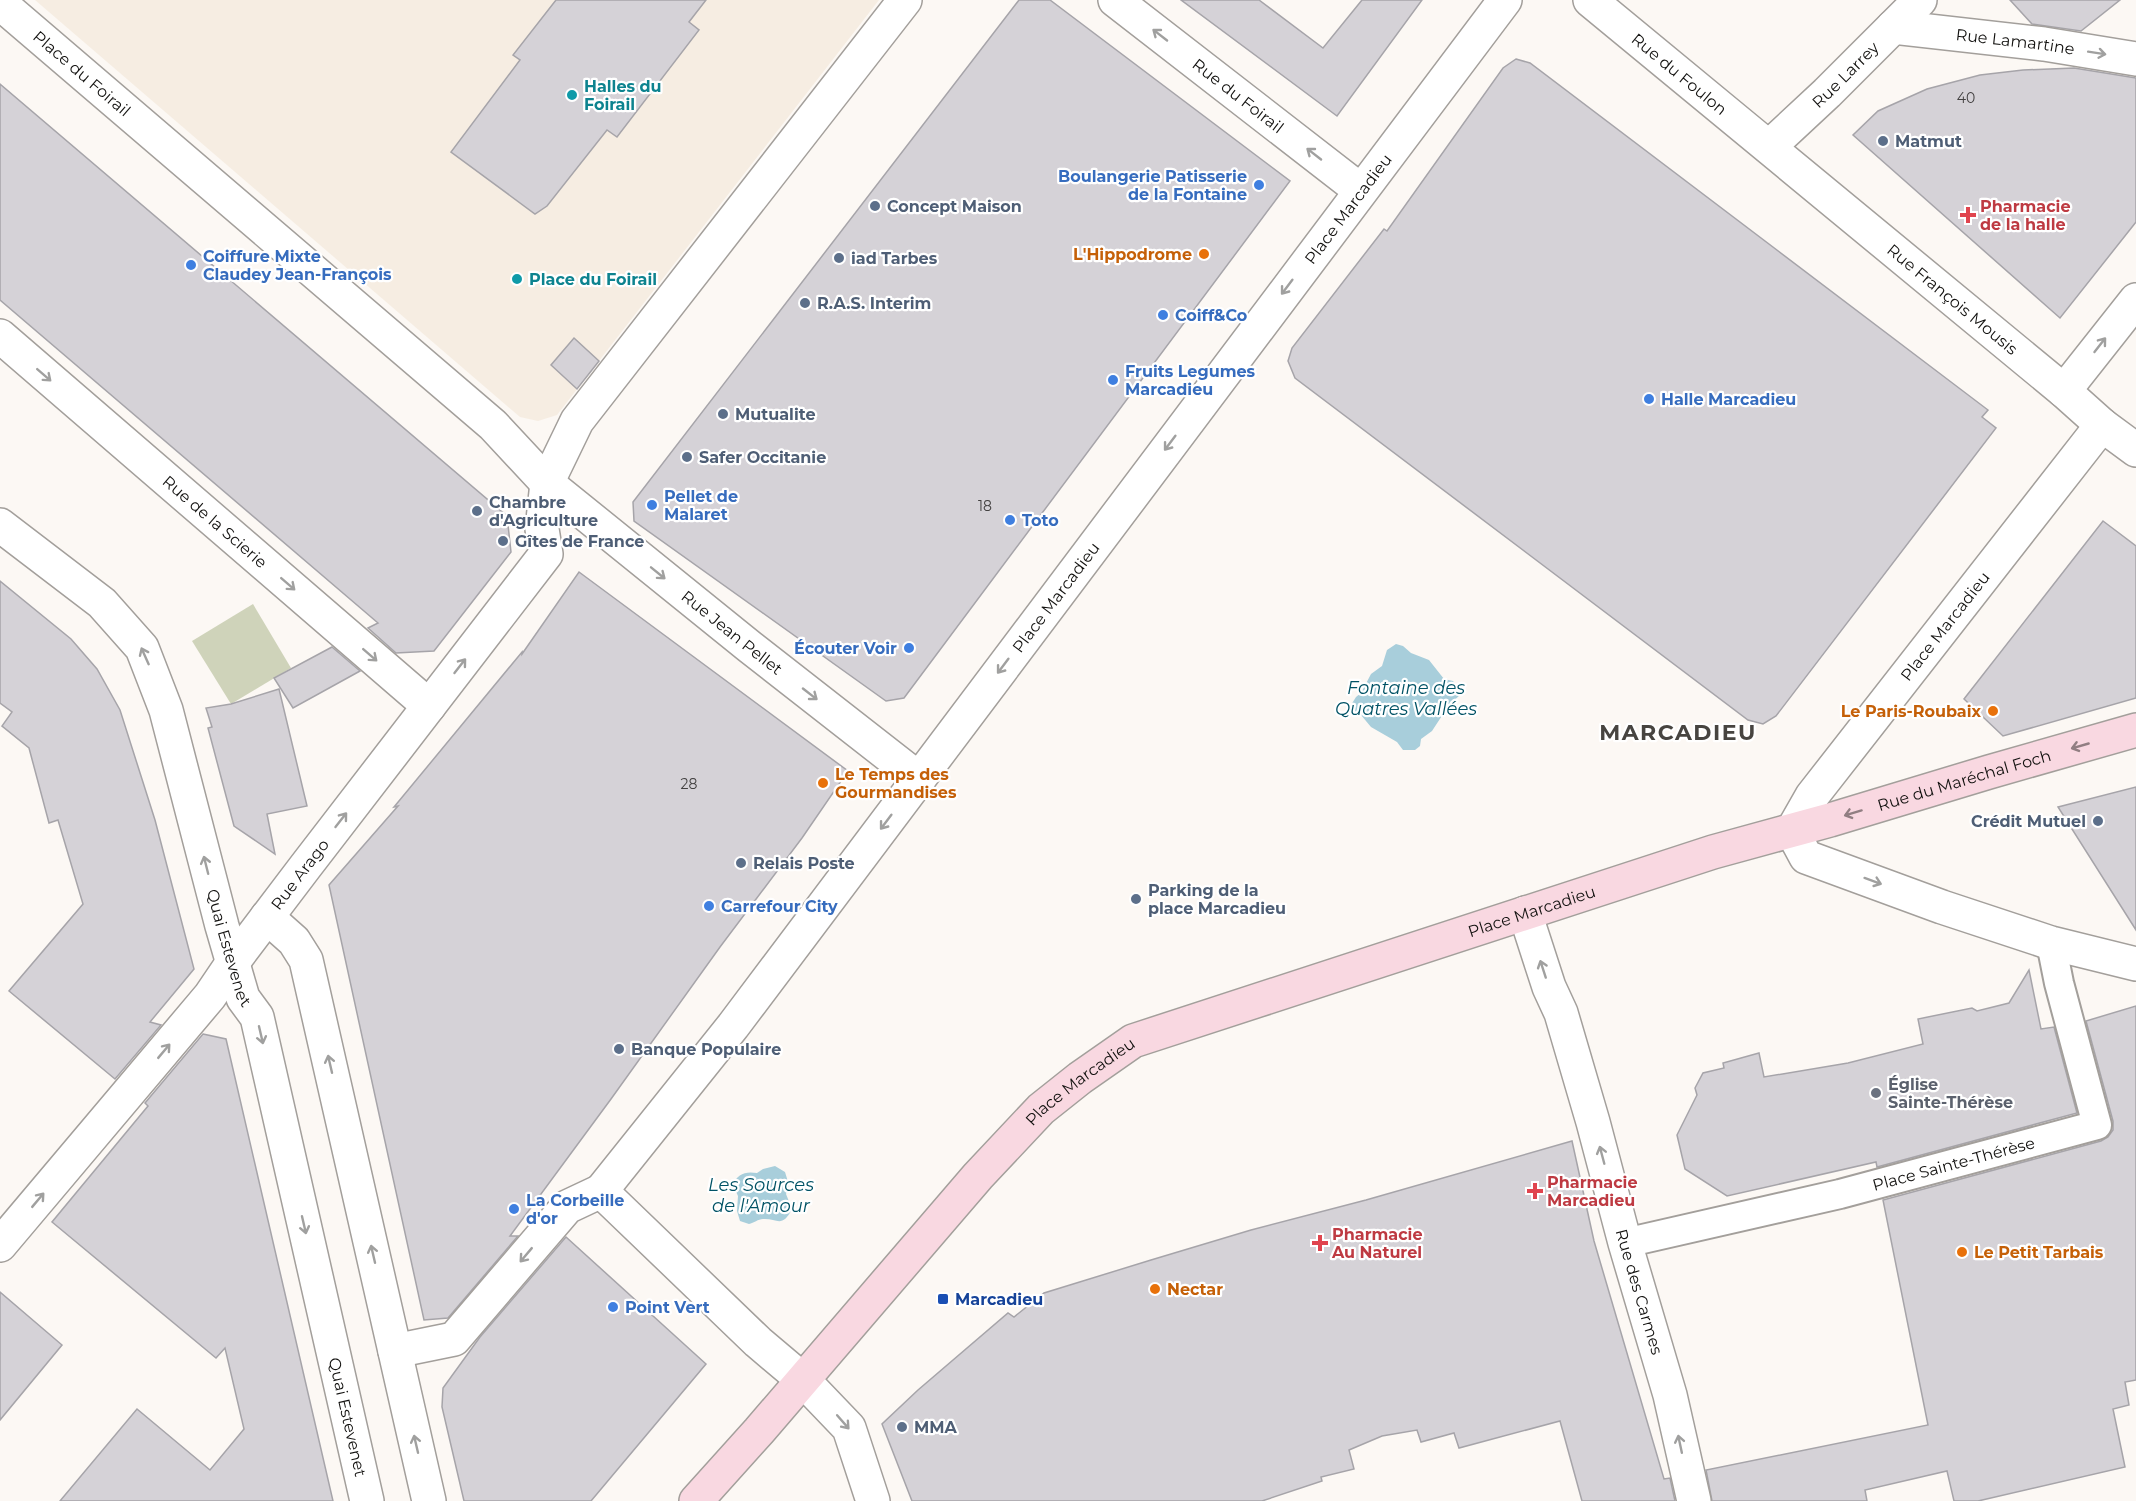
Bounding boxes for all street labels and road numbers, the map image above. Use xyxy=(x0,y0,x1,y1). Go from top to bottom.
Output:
street label: Rue Lamartine xyxy=(1955,25,2076,59)
street label: Place du Foirail xyxy=(29,27,134,120)
street label: Rue du Foulon xyxy=(1628,29,1731,119)
street label: Rue Larrey xyxy=(1808,38,1883,112)
street label: Rue du Foirail xyxy=(1189,55,1287,137)
street label: Place Marcadieu xyxy=(1301,150,1396,268)
street label: Rue François Mousis xyxy=(1883,240,2022,359)
street label: Rue de la Scierie xyxy=(159,472,271,572)
street label: Place Marcadieu xyxy=(1008,539,1104,656)
street label: Place Marcadieu xyxy=(1897,568,1994,685)
street label: Rue Jean Pellet xyxy=(677,586,787,679)
street label: Rue du Maréchal Foch xyxy=(1875,746,2053,815)
street label: Rue Arago xyxy=(267,835,333,914)
street label: Place Marcadieu xyxy=(1466,882,1598,941)
street label: Quai Estevenet xyxy=(203,887,256,1011)
street label: Place Marcadieu xyxy=(1022,1034,1139,1130)
street label: Place Sainte-Thérèse xyxy=(1870,1133,2037,1195)
street label: Rue des Carmes xyxy=(1612,1227,1667,1357)
street label: Quai Estevenet xyxy=(325,1356,370,1479)

